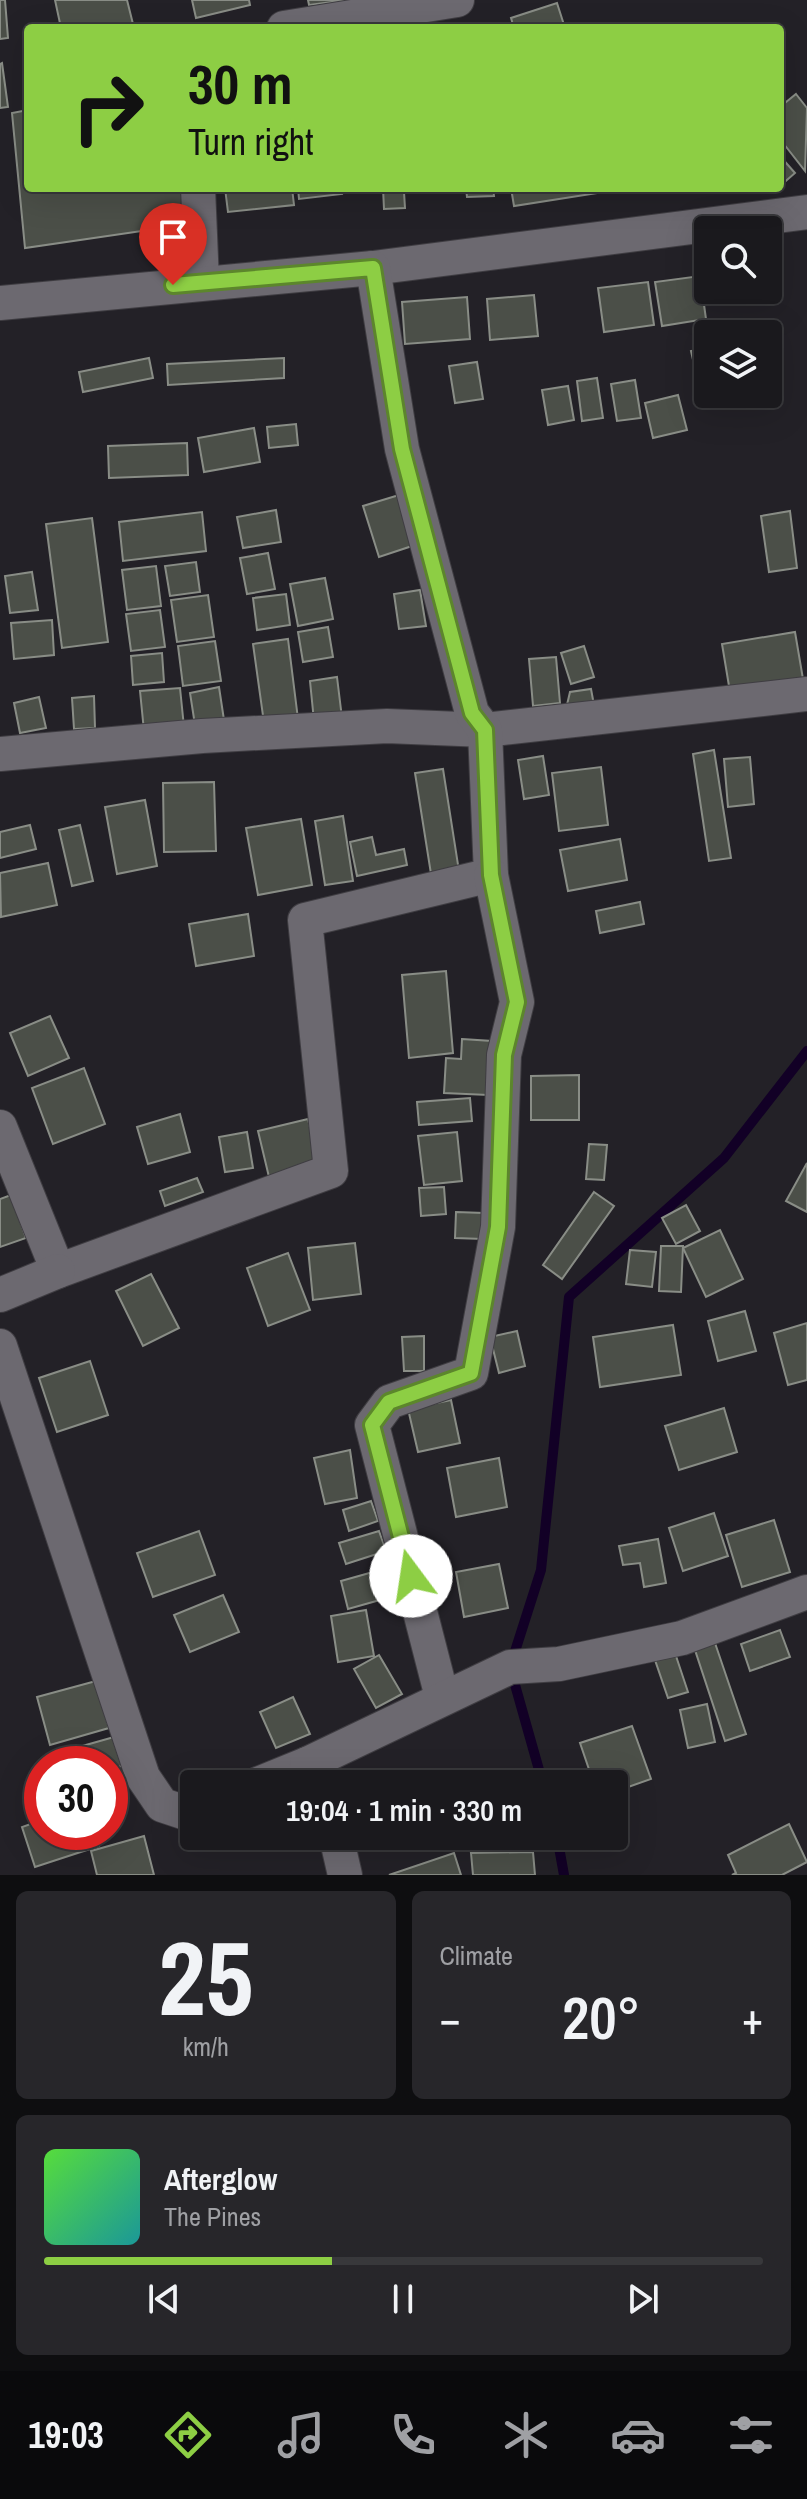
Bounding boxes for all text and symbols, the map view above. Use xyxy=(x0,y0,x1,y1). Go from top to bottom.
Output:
text: 30 m xyxy=(188,46,293,121)
icon: right xyxy=(56,56,160,160)
text: Turn right xyxy=(188,118,313,166)
pin xyxy=(139,203,207,285)
icon: arrive xyxy=(151,215,195,259)
map controls xyxy=(694,216,782,408)
button: search xyxy=(694,216,782,304)
button: layers xyxy=(694,320,782,408)
position arrow xyxy=(369,1534,453,1618)
speed limit sign: 30 xyxy=(24,1746,128,1850)
text: 19:04 · 1 min · 330 m xyxy=(286,1790,522,1830)
text: 25 xyxy=(158,1907,253,2047)
text: Climate xyxy=(440,1938,513,1973)
text: 20° xyxy=(562,1977,641,2058)
text: − xyxy=(440,1988,461,2048)
text: + xyxy=(742,1988,763,2048)
text: km/h xyxy=(183,2029,229,2064)
text: Afterglow xyxy=(164,2159,277,2199)
text: The Pines xyxy=(164,2199,261,2234)
icon: previous xyxy=(142,2277,186,2321)
icon: pause xyxy=(381,2277,425,2321)
icon: next xyxy=(621,2277,665,2321)
icon: directions xyxy=(160,2407,216,2463)
icon: music xyxy=(273,2407,329,2463)
icon: phone xyxy=(385,2407,441,2463)
icon: climate xyxy=(498,2407,554,2463)
icon: car xyxy=(610,2407,666,2463)
icon: filters xyxy=(723,2407,779,2463)
text: 19:03 xyxy=(28,2411,104,2459)

